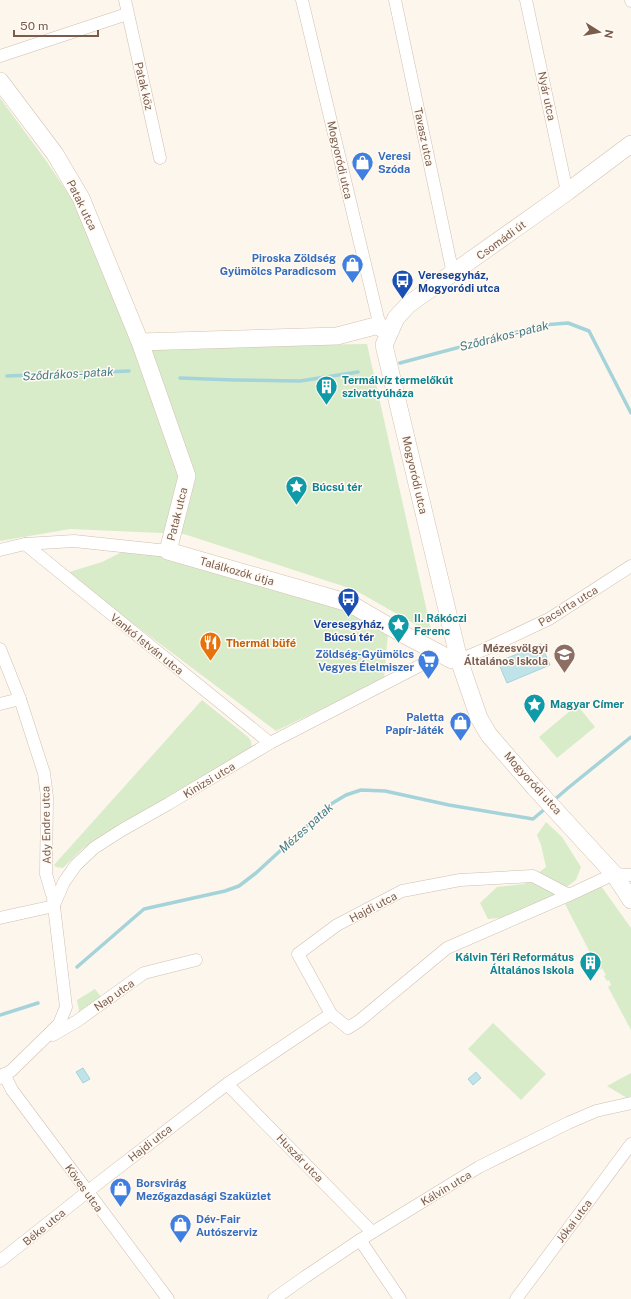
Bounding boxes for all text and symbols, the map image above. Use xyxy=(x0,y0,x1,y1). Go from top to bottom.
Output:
scale bar xyxy=(14,12,98,38)
north arrow xyxy=(579,12,619,52)
text: 50 m xyxy=(20,19,48,33)
text: N xyxy=(602,29,616,39)
street label: Patak köz xyxy=(133,61,155,111)
street label: Nyár utca xyxy=(536,70,558,122)
street label: Tavasz utca xyxy=(412,107,436,167)
street label: Mogyoródi utca xyxy=(325,120,355,200)
shop icon: Veresi Szóda xyxy=(349,149,375,182)
place label: Veresi Szóda xyxy=(378,150,411,175)
street label: Patak utca xyxy=(65,178,99,232)
street label: Csomádi út xyxy=(474,218,528,262)
shop icon: Piroska Zöldség Gyümölcs Paradicsom xyxy=(339,251,365,284)
place label: Piroska Zöldség Gyümölcs Paradicsom xyxy=(220,252,336,277)
bus stop icon: Veresegyház, Mogyoródi utca xyxy=(389,268,415,301)
place label: Veresegyház, Mogyoródi utca xyxy=(418,269,500,294)
water label: Sződrákos-patak xyxy=(458,318,550,354)
water label: Sződrákos-patak xyxy=(22,365,114,383)
building icon: Termálvíz termelőkút szivattyúháza xyxy=(314,373,340,406)
place label: Termálvíz termelőkút szivattyúháza xyxy=(342,374,454,399)
street label: Mogyoródi utca xyxy=(400,435,430,515)
place icon: Búcsú tér xyxy=(284,474,310,507)
place label: Búcsú tér xyxy=(312,481,363,493)
street label: Patak utca xyxy=(165,486,189,542)
street label: Találkozók útja xyxy=(199,555,275,587)
street label: Pacsirta utca xyxy=(536,584,600,628)
bus stop icon: Veresegyház, Búcsú tér xyxy=(336,585,362,618)
street label: Vankó István utca xyxy=(108,611,186,677)
place icon: II. Rákóczi Ferenc xyxy=(386,611,412,644)
place label: II. Rákóczi Ferenc xyxy=(414,612,467,637)
place label: Veresegyház, Búcsú tér xyxy=(314,618,384,643)
restaurant icon: Thermál büfé xyxy=(197,630,223,663)
place label: Thermál büfé xyxy=(226,637,296,649)
school or university icon: Mézesvölgyi Általános Iskola xyxy=(551,641,577,674)
place label: Mézesvölgyi Általános Iskola xyxy=(464,642,548,667)
supermarket icon: Zöldség-Gyümölcs Vegyes Élelmiszer xyxy=(416,647,442,680)
place label: Zöldség-Gyümölcs Vegyes Élelmiszer xyxy=(315,648,414,673)
place icon: Magyar Címer xyxy=(521,691,547,724)
place label: Magyar Címer xyxy=(550,698,625,710)
shop icon: Paletta Papír-Játék xyxy=(447,710,473,743)
place label: Paletta Papír-Játék xyxy=(385,711,445,736)
street label: Mogyoródi utca xyxy=(502,749,564,817)
street label: Kinizsi utca xyxy=(181,760,237,800)
street label: Ady Endre utca xyxy=(39,786,53,864)
water label: Mézes patak xyxy=(276,800,336,856)
street label: Hajdi utca xyxy=(347,890,399,924)
building icon: Kálvin Téri Református Általános Iskola xyxy=(577,950,603,983)
place label: Kálvin Téri Református Általános Iskola xyxy=(455,951,574,976)
street label: Nap utca xyxy=(92,977,136,1013)
street label: Hajdi utca xyxy=(126,1122,174,1164)
street label: Huszár utca xyxy=(274,1132,326,1184)
street label: Köves utca xyxy=(63,1162,105,1214)
street label: Kálvin utca xyxy=(419,1168,473,1208)
shop icon: Borsvirág Mezőgazdasági Szaküzlet xyxy=(108,1176,134,1209)
place label: Borsvirág Mezőgazdasági Szaküzlet xyxy=(136,1177,271,1202)
street label: Jókai utca xyxy=(554,1197,594,1245)
street label: Béke utca xyxy=(20,1206,68,1248)
shop icon: Dév-Fair Autószerviz xyxy=(167,1212,193,1245)
place label: Dév-Fair Autószerviz xyxy=(196,1213,258,1238)

